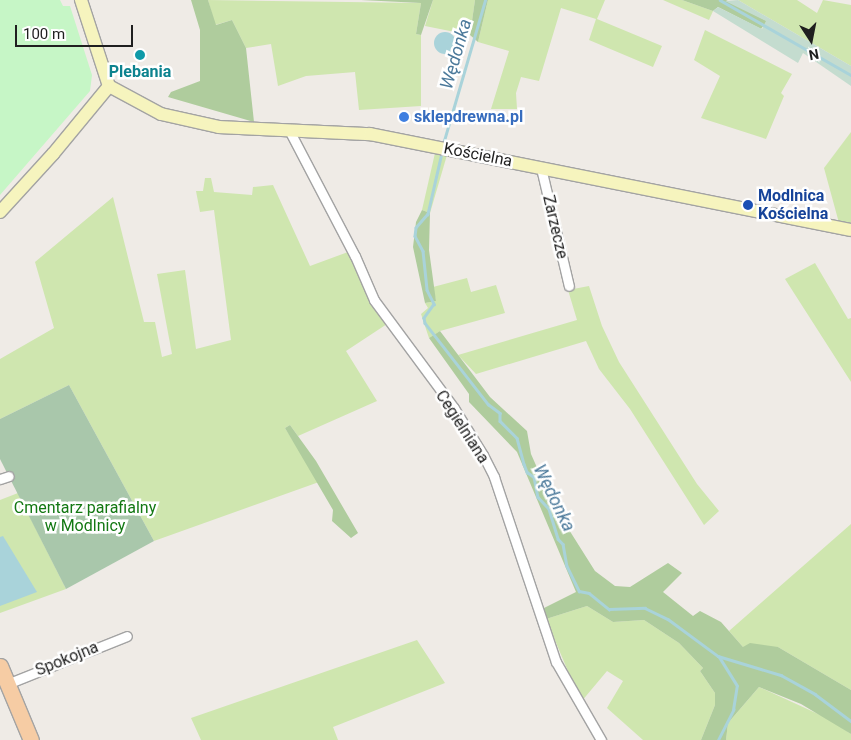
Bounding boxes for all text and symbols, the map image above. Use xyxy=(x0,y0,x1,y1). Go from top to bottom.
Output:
scale bar xyxy=(18,15,135,47)
north arrow xyxy=(786,15,836,65)
water label: Wędonka xyxy=(436,16,476,92)
text: 100 m xyxy=(23,25,65,43)
text: N xyxy=(807,46,820,64)
marker: Plebania xyxy=(134,49,146,61)
place label: Plebania xyxy=(109,62,171,82)
place label: sklepdrewna.pl xyxy=(414,107,523,127)
marker: sklepdrewna.pl xyxy=(398,111,410,123)
street label: Kościelna xyxy=(442,139,514,171)
place label: Modlnica Kościelna xyxy=(758,186,828,224)
street label: Zarzecze xyxy=(538,193,572,261)
marker: Modlnica Kościelna xyxy=(742,199,754,211)
street label: Cegielniana xyxy=(431,387,493,467)
water label: Wędonka xyxy=(528,461,580,535)
park label: Cmentarz parafialny w Modlnicy xyxy=(14,498,156,536)
street label: Spokojna xyxy=(33,638,101,680)

